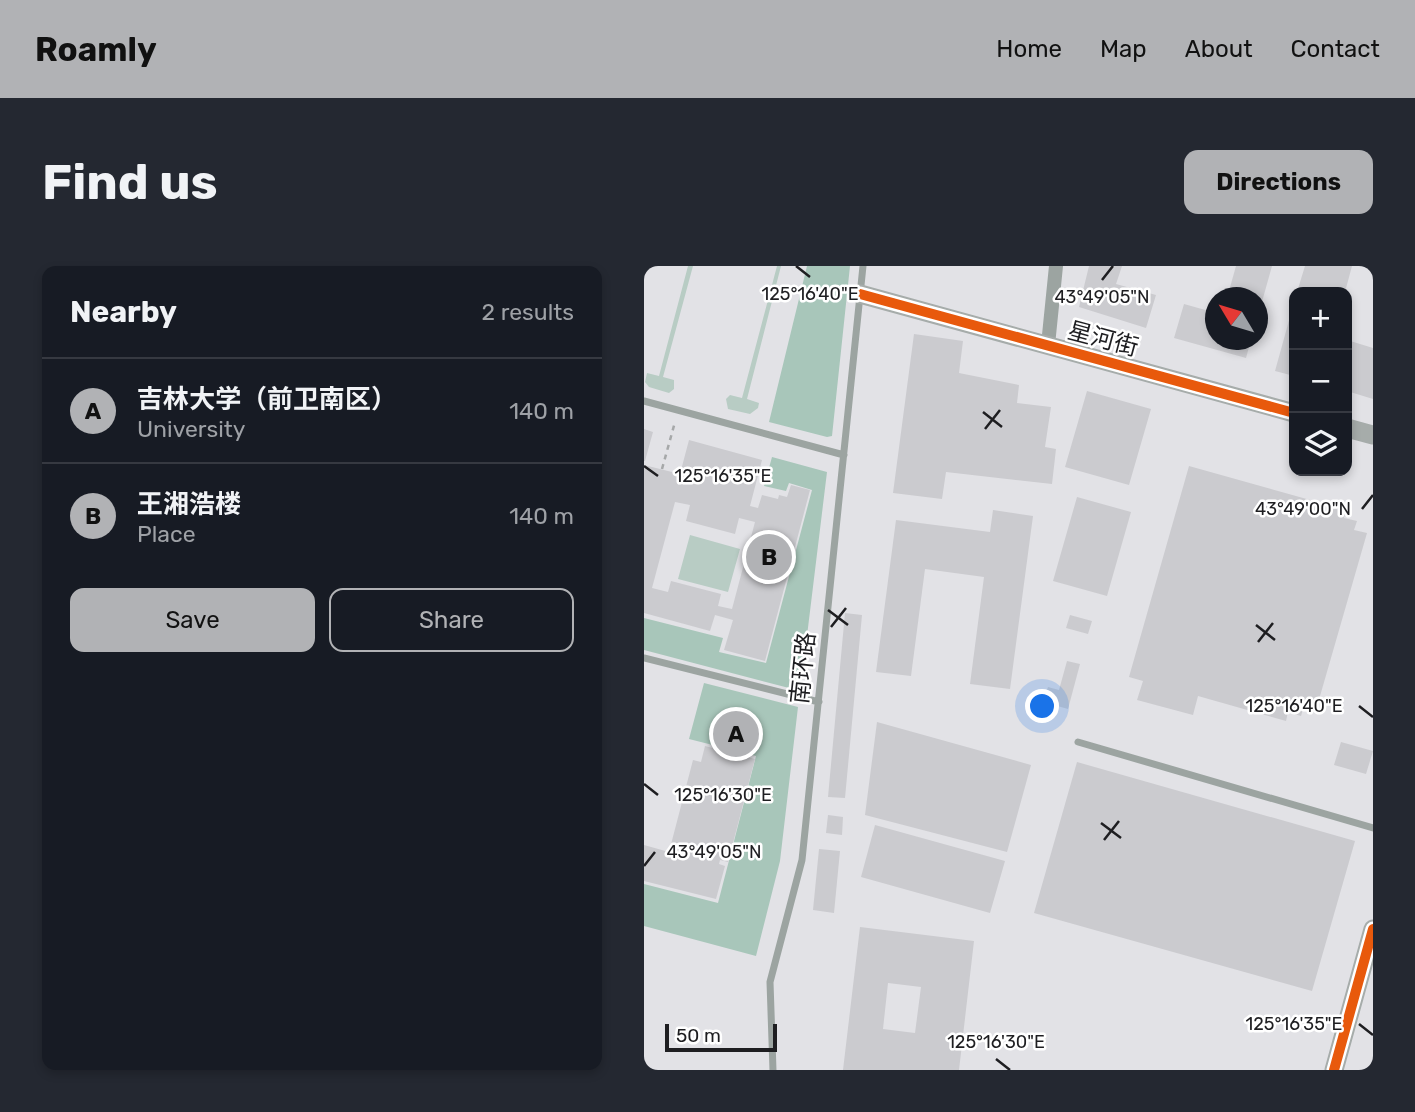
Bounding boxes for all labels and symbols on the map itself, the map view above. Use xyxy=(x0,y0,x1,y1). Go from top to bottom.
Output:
text: 125°16'40"E xyxy=(761,283,859,305)
text: 43°49'05"N xyxy=(1054,286,1150,308)
north arrow xyxy=(1205,287,1268,350)
street label: 星河街 xyxy=(1065,316,1141,362)
text: 125°16'35"E xyxy=(675,465,771,487)
text: 43°49'00"N xyxy=(1255,498,1351,520)
pin: B xyxy=(746,531,792,583)
street label: 南环路 xyxy=(785,631,821,705)
your location xyxy=(1025,689,1059,723)
text: 125°16'40"E xyxy=(1245,695,1343,717)
pin: A xyxy=(713,708,759,760)
text: 125°16'30"E xyxy=(674,784,772,806)
text: 43°49'05"N xyxy=(666,841,762,863)
text: 125°16'35"E xyxy=(1246,1013,1342,1035)
scale bar xyxy=(665,1021,777,1053)
text: 125°16'30"E xyxy=(947,1031,1045,1053)

